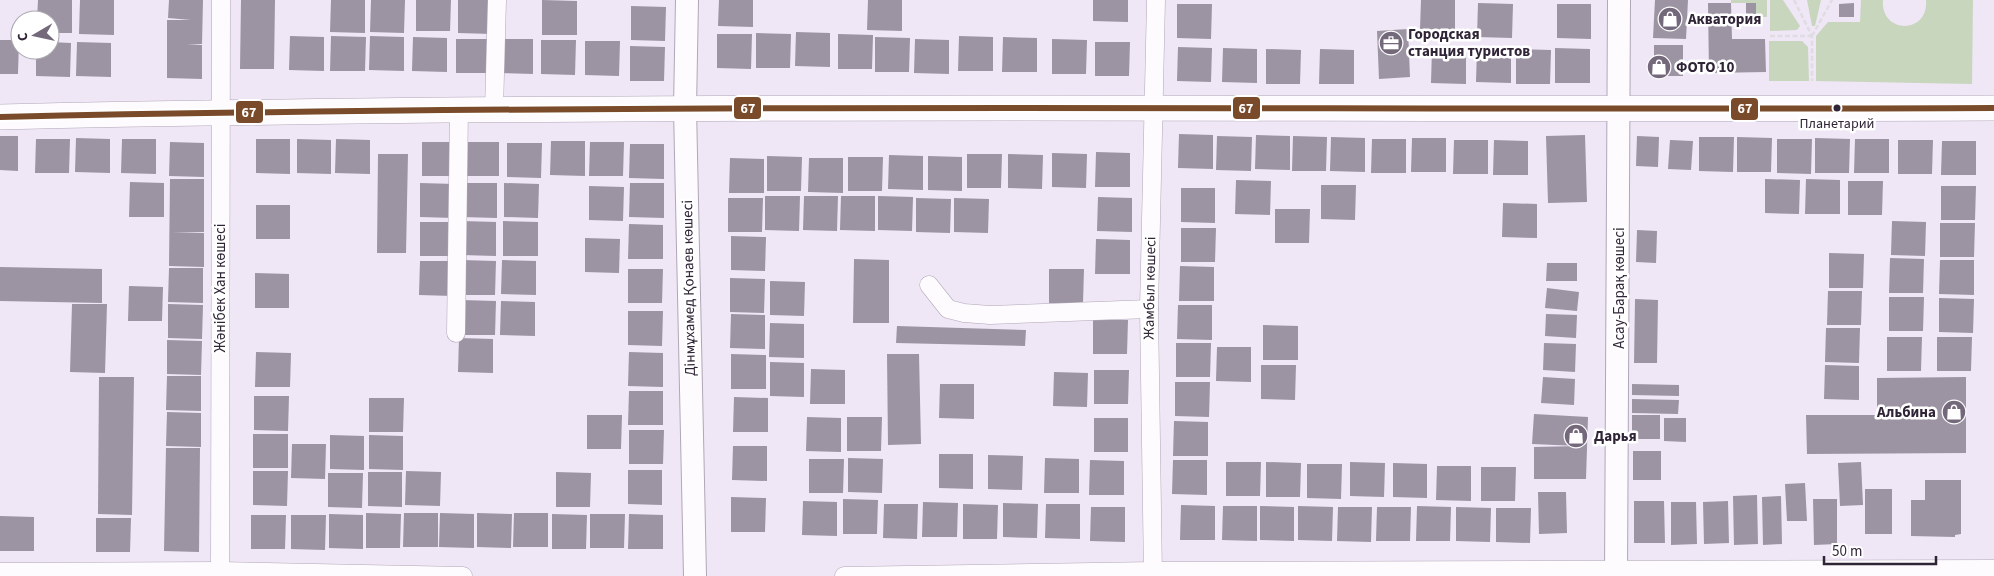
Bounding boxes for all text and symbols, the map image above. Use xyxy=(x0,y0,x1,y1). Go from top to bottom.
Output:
shop icon: Акватория xyxy=(1657,6,1683,32)
place label: Акватория xyxy=(1687,9,1761,30)
north arrow xyxy=(10,10,60,60)
place label: Городская станция туристов xyxy=(1408,24,1530,62)
office icon: Городская станция туристов xyxy=(1378,30,1404,56)
text: С xyxy=(13,31,34,42)
shop icon: ФОТО 10 xyxy=(1646,54,1672,80)
place label: ФОТО 10 xyxy=(1676,57,1734,78)
line badge: 67 xyxy=(733,96,762,120)
line badge: 67 xyxy=(1232,96,1261,120)
line badge: 67 xyxy=(1730,97,1759,121)
text: 67 xyxy=(741,99,755,119)
text: 67 xyxy=(1239,99,1253,119)
text: 67 xyxy=(1738,99,1752,119)
line badge: 67 xyxy=(235,100,264,124)
text: 67 xyxy=(242,103,256,123)
marker: Планетарий xyxy=(1832,103,1842,113)
place label: Планетарий xyxy=(1800,114,1874,134)
street label: Дінмұхамед Қонаев көшесі xyxy=(677,200,701,376)
street label: Жәнібек Хан көшесі xyxy=(210,223,231,353)
street label: Асау-Барақ көшесі xyxy=(1609,227,1630,349)
street label: Жамбыл көшесі xyxy=(1139,236,1161,340)
shop icon: Альбина xyxy=(1941,399,1967,425)
place label: Альбина xyxy=(1876,402,1936,423)
shop icon: Дарья xyxy=(1563,423,1589,449)
place label: Дарья xyxy=(1594,426,1637,447)
scale bar xyxy=(1824,534,1936,566)
text: 50 m xyxy=(1832,541,1862,562)

